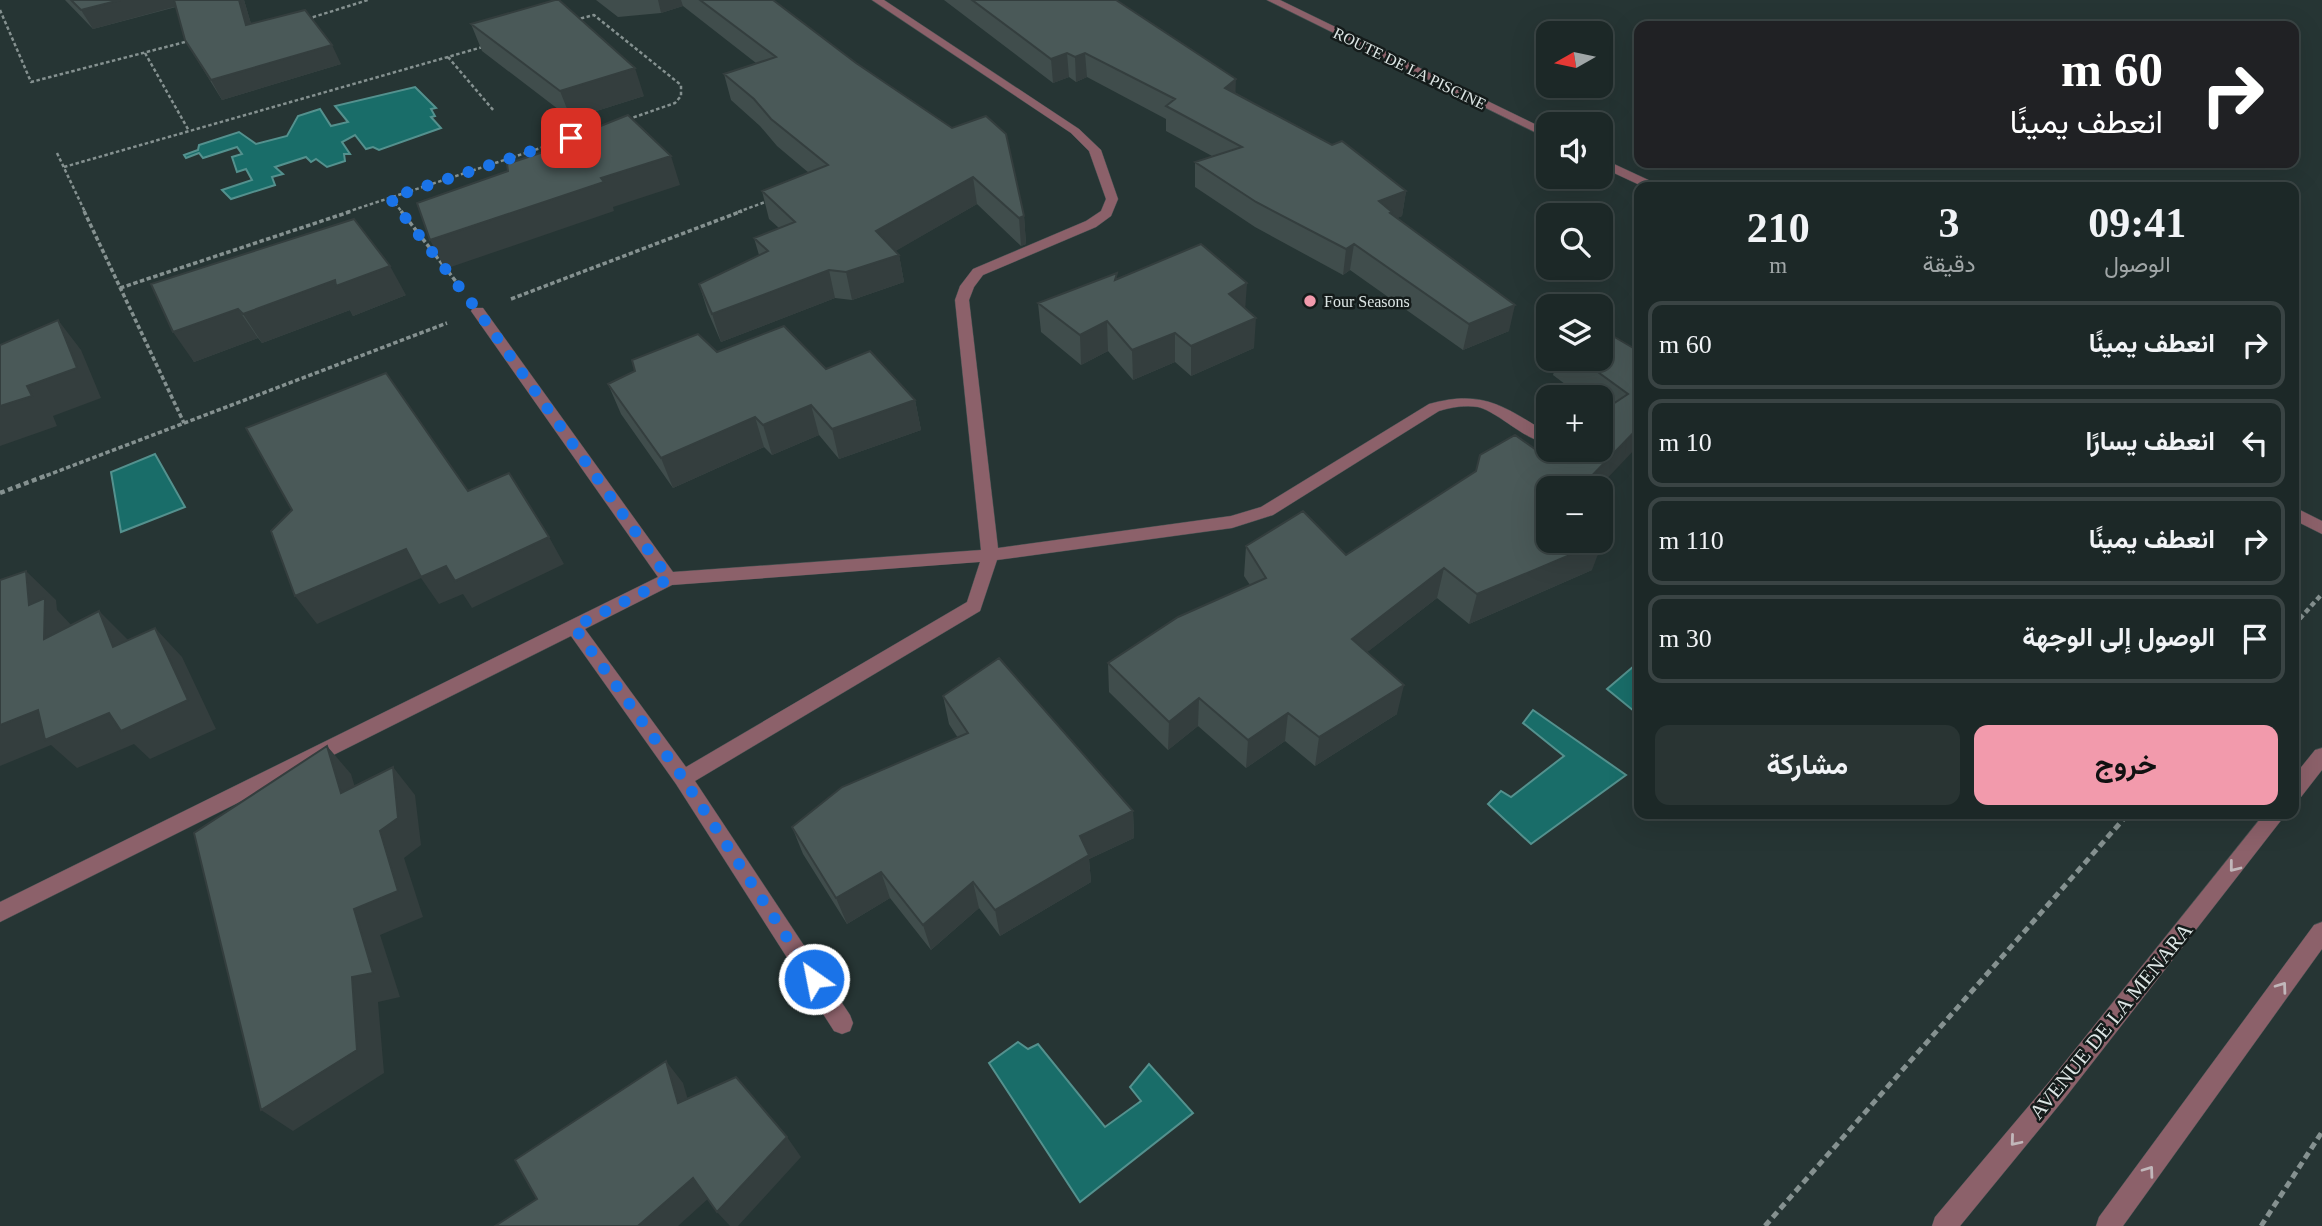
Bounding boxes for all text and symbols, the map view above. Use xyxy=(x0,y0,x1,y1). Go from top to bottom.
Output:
north arrow xyxy=(1536,21,1614,98)
map controls xyxy=(1536,21,1613,553)
street label: ROUTE DE LA PISCINE xyxy=(1331,24,1489,113)
text: 60 m xyxy=(2061,42,2163,97)
icon: right xyxy=(2187,49,2278,140)
text: انعطف يمينًا xyxy=(2010,104,2163,140)
pin xyxy=(541,108,601,168)
button: sound xyxy=(1536,112,1613,189)
icon: arrive xyxy=(552,119,590,157)
text: 3 xyxy=(1939,200,1960,246)
text: 09:41 xyxy=(2088,200,2186,246)
button: search xyxy=(1536,203,1613,280)
text: 210 xyxy=(1747,205,1810,251)
text: دقيقة xyxy=(1922,252,1976,277)
text: الوصول xyxy=(2104,252,2171,277)
text: m xyxy=(1769,253,1787,278)
marker: Four Seasons xyxy=(1302,293,1318,309)
place label: Four Seasons xyxy=(1324,293,1410,310)
button: layers xyxy=(1536,294,1613,371)
icon: right xyxy=(2236,326,2274,364)
text: انعطف يمينًا xyxy=(2089,329,2215,358)
text: 60 m xyxy=(1659,330,1712,359)
button: + xyxy=(1536,385,1613,462)
icon: left xyxy=(2236,424,2274,462)
text: انعطف يسارًا xyxy=(2085,427,2215,456)
text: 10 m xyxy=(1659,428,1712,457)
button: − xyxy=(1536,476,1613,553)
icon: right xyxy=(2236,522,2274,560)
text: انعطف يمينًا xyxy=(2089,525,2215,554)
text: 110 m xyxy=(1659,526,1724,555)
icon: arrive xyxy=(2236,620,2274,658)
text: الوصول إلى الوجهة xyxy=(2022,623,2215,652)
text: 30 m xyxy=(1659,624,1712,653)
button: مشاركة xyxy=(1655,725,1960,805)
button: خروج xyxy=(1974,725,2278,805)
one-way arrow xyxy=(2229,860,2242,872)
street label: AVENUE DE LA MENARA xyxy=(2025,918,2198,1124)
position arrow xyxy=(777,942,851,1016)
one-way arrow xyxy=(2274,982,2286,995)
one-way arrow xyxy=(2011,1132,2023,1145)
one-way arrow xyxy=(2140,1166,2153,1179)

